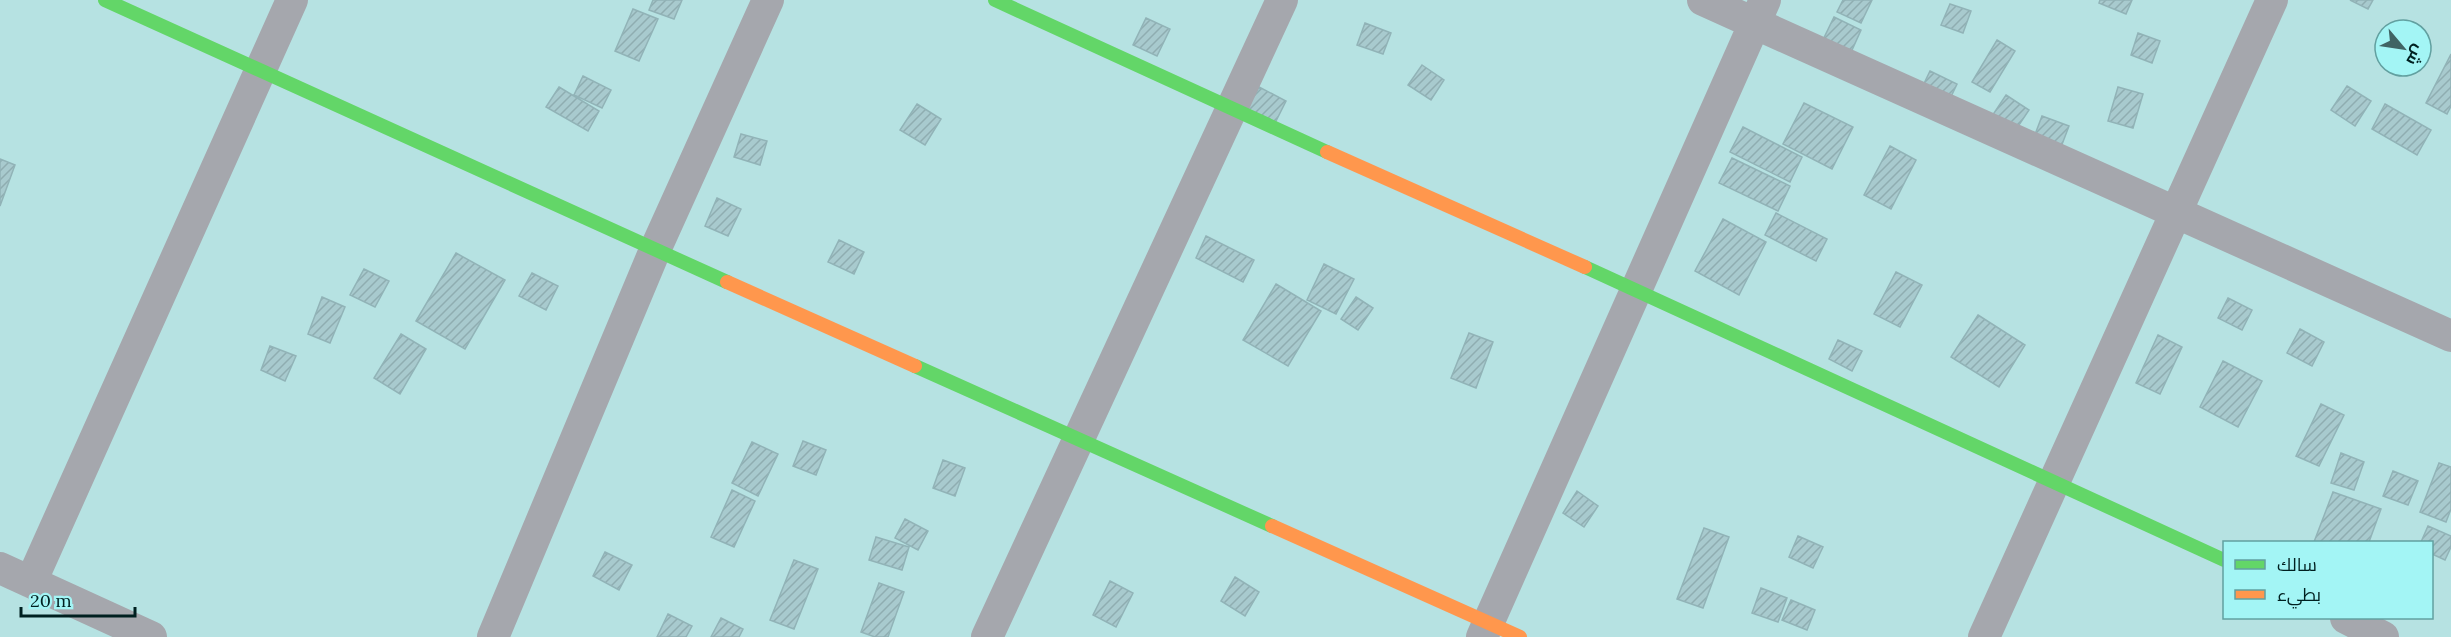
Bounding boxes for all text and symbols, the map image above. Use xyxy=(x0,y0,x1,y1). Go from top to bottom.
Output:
north arrow xyxy=(2373,18,2433,78)
text: ش xyxy=(2402,41,2430,69)
legend xyxy=(2223,541,2433,619)
text: سالك xyxy=(2277,553,2317,576)
scale bar xyxy=(21,580,135,618)
text: بطيء xyxy=(2277,583,2321,609)
text: 20 m xyxy=(30,589,72,612)

